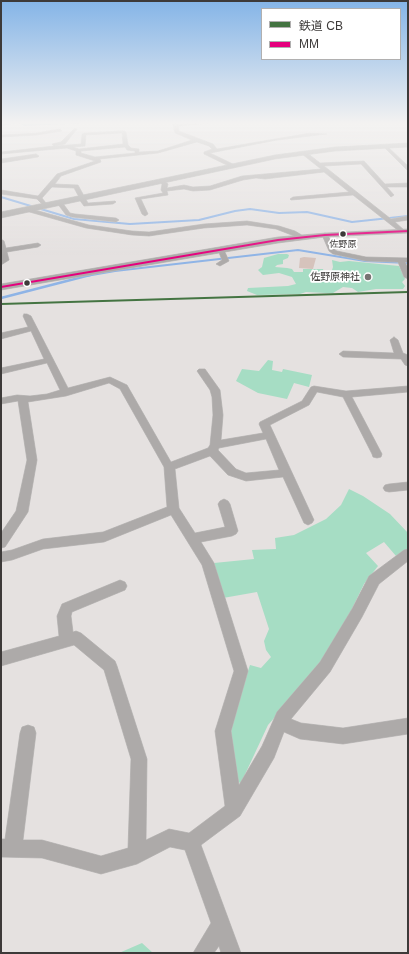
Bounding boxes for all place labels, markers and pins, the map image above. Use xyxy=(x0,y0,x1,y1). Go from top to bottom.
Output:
marker: 佐野原 xyxy=(338,229,348,239)
place label: 佐野原 xyxy=(330,240,356,250)
place label: 佐野原神社 xyxy=(310,271,360,283)
marker: 佐野原神社 xyxy=(363,272,373,282)
unlabelled marker xyxy=(22,278,32,288)

